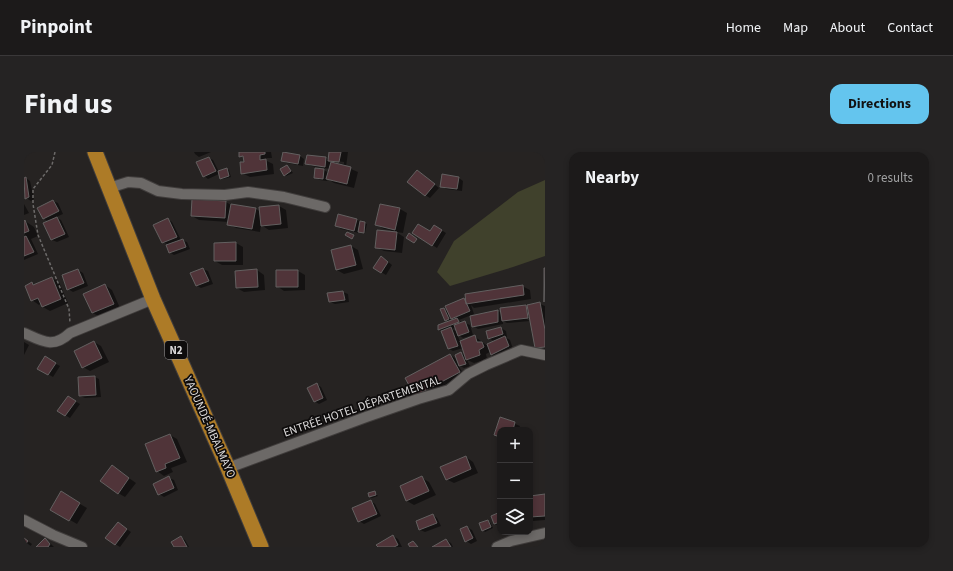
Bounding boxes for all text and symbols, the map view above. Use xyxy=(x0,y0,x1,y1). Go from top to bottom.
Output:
text: Pinpoint xyxy=(20,14,92,41)
text: Home xyxy=(726,18,761,38)
text: Map xyxy=(783,18,808,38)
text: About xyxy=(830,18,865,38)
text: Contact xyxy=(887,18,933,38)
text: Find us xyxy=(24,84,112,124)
button: Directions xyxy=(830,84,929,124)
text: Nearby xyxy=(585,166,639,190)
text: 0 results xyxy=(868,169,913,187)
road number: N2 xyxy=(165,341,187,359)
street label: ENTRÉE HOTEL DÉPARTEMENTAL xyxy=(281,371,444,442)
street label: YAOUNDÉ-MBALMAYO xyxy=(179,373,240,481)
map controls xyxy=(497,427,533,535)
button: + xyxy=(497,427,533,463)
button: − xyxy=(497,463,533,499)
button: layers xyxy=(497,499,533,535)

